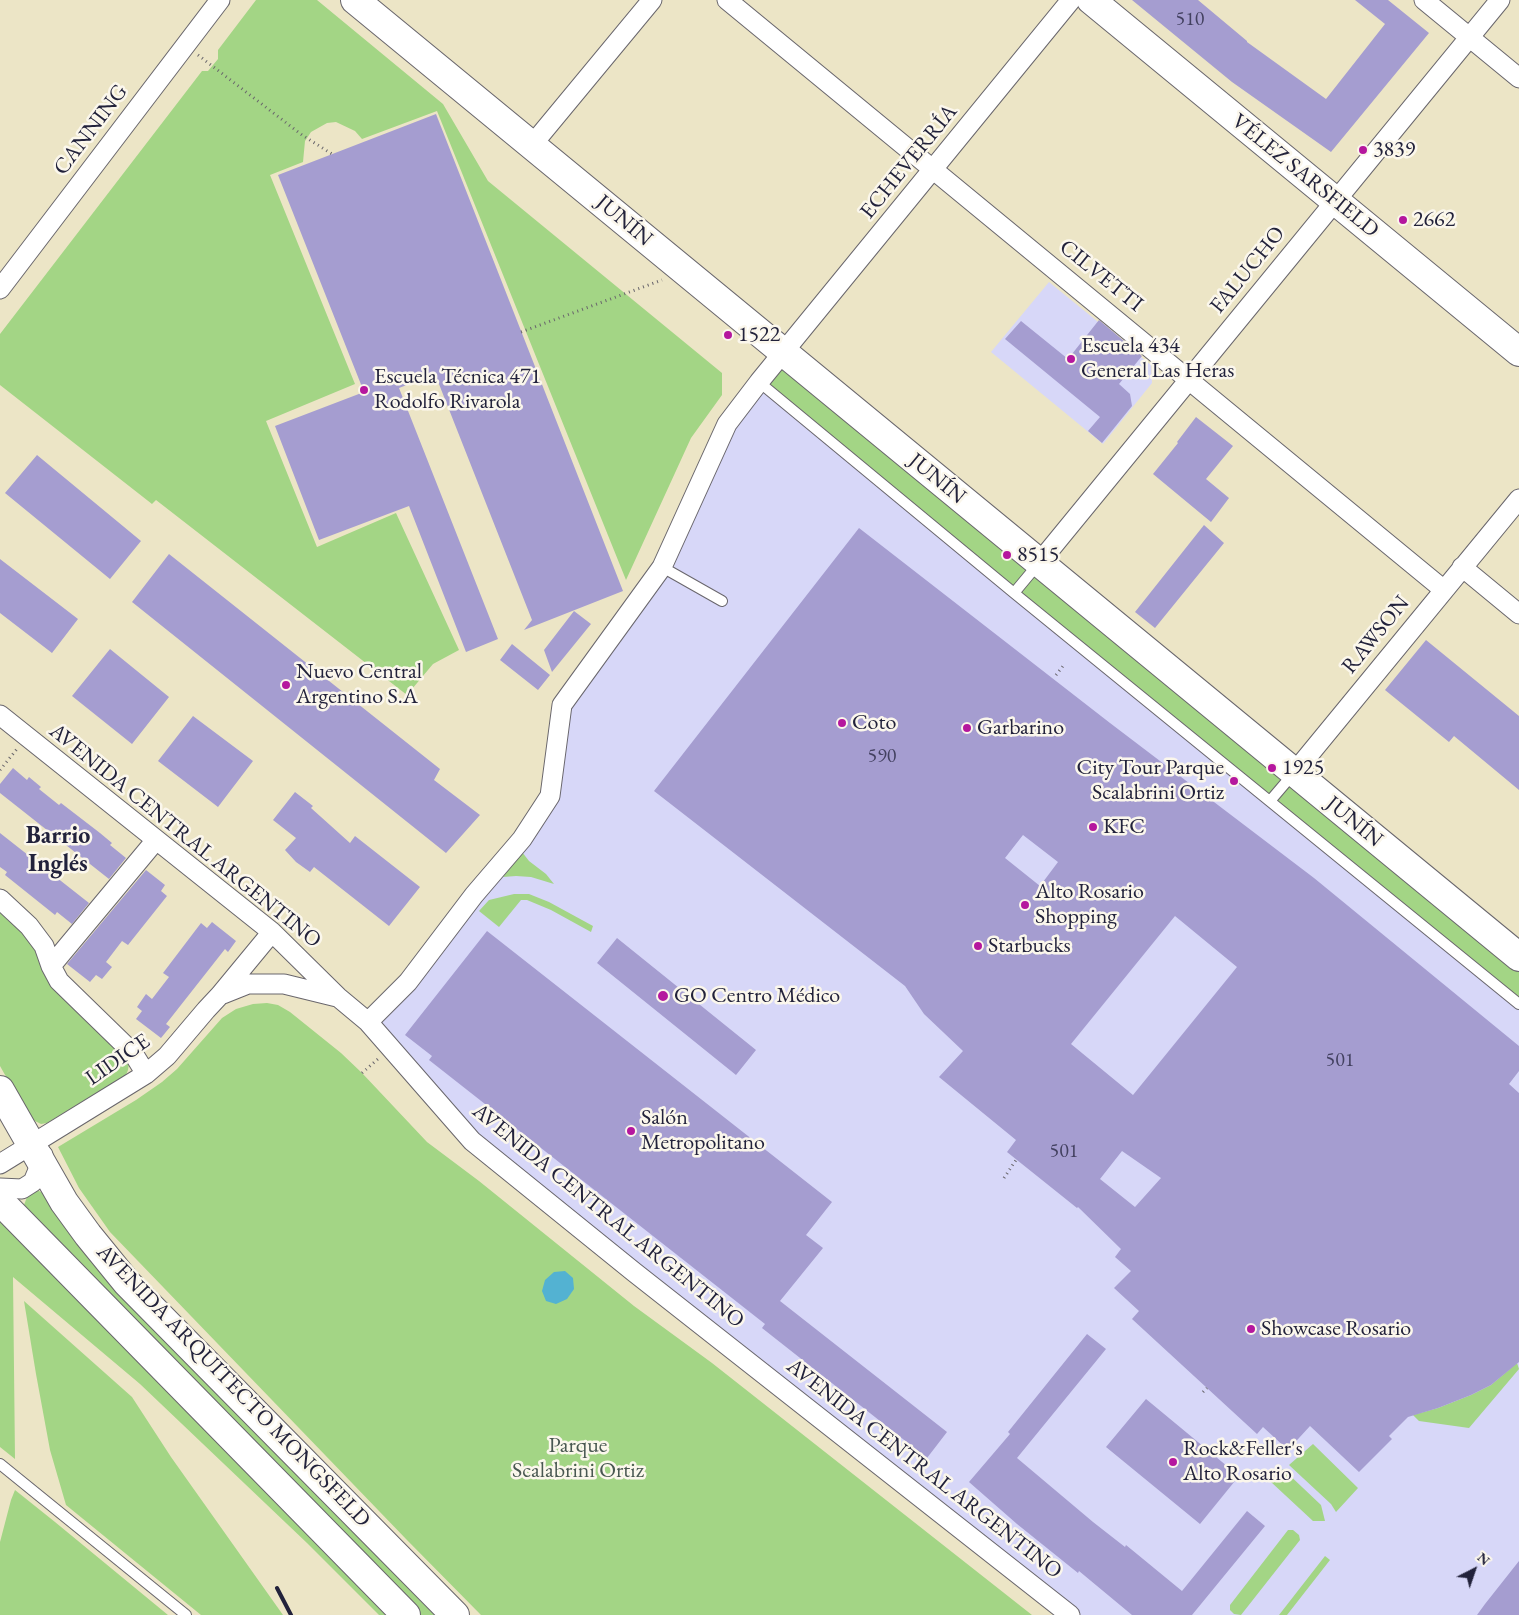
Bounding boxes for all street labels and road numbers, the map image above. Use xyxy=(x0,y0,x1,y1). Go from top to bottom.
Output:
street label: CANNING xyxy=(48,79,134,181)
street label: ECHEVERRÍA xyxy=(855,99,963,225)
street label: VÉLEZ SARSFIELD xyxy=(1226,108,1384,244)
street label: JUNÍN xyxy=(590,190,658,252)
street label: FALUCHO xyxy=(1205,221,1291,319)
street label: CILVETTI xyxy=(1054,234,1148,318)
street label: JUNÍN xyxy=(903,448,971,510)
street label: RAWSON xyxy=(1337,591,1415,679)
street label: AVENIDA CENTRAL ARGENTINO xyxy=(44,718,326,954)
street label: JUNÍN xyxy=(1320,791,1388,853)
street label: LIDICE xyxy=(81,1028,155,1092)
street label: AVENIDA CENTRAL ARGENTINO xyxy=(467,1098,749,1334)
street label: AVENIDA ARQUITECTO MONGSFELD xyxy=(91,1239,375,1533)
street label: AVENIDA CENTRAL ARGENTINO xyxy=(781,1353,1067,1585)

